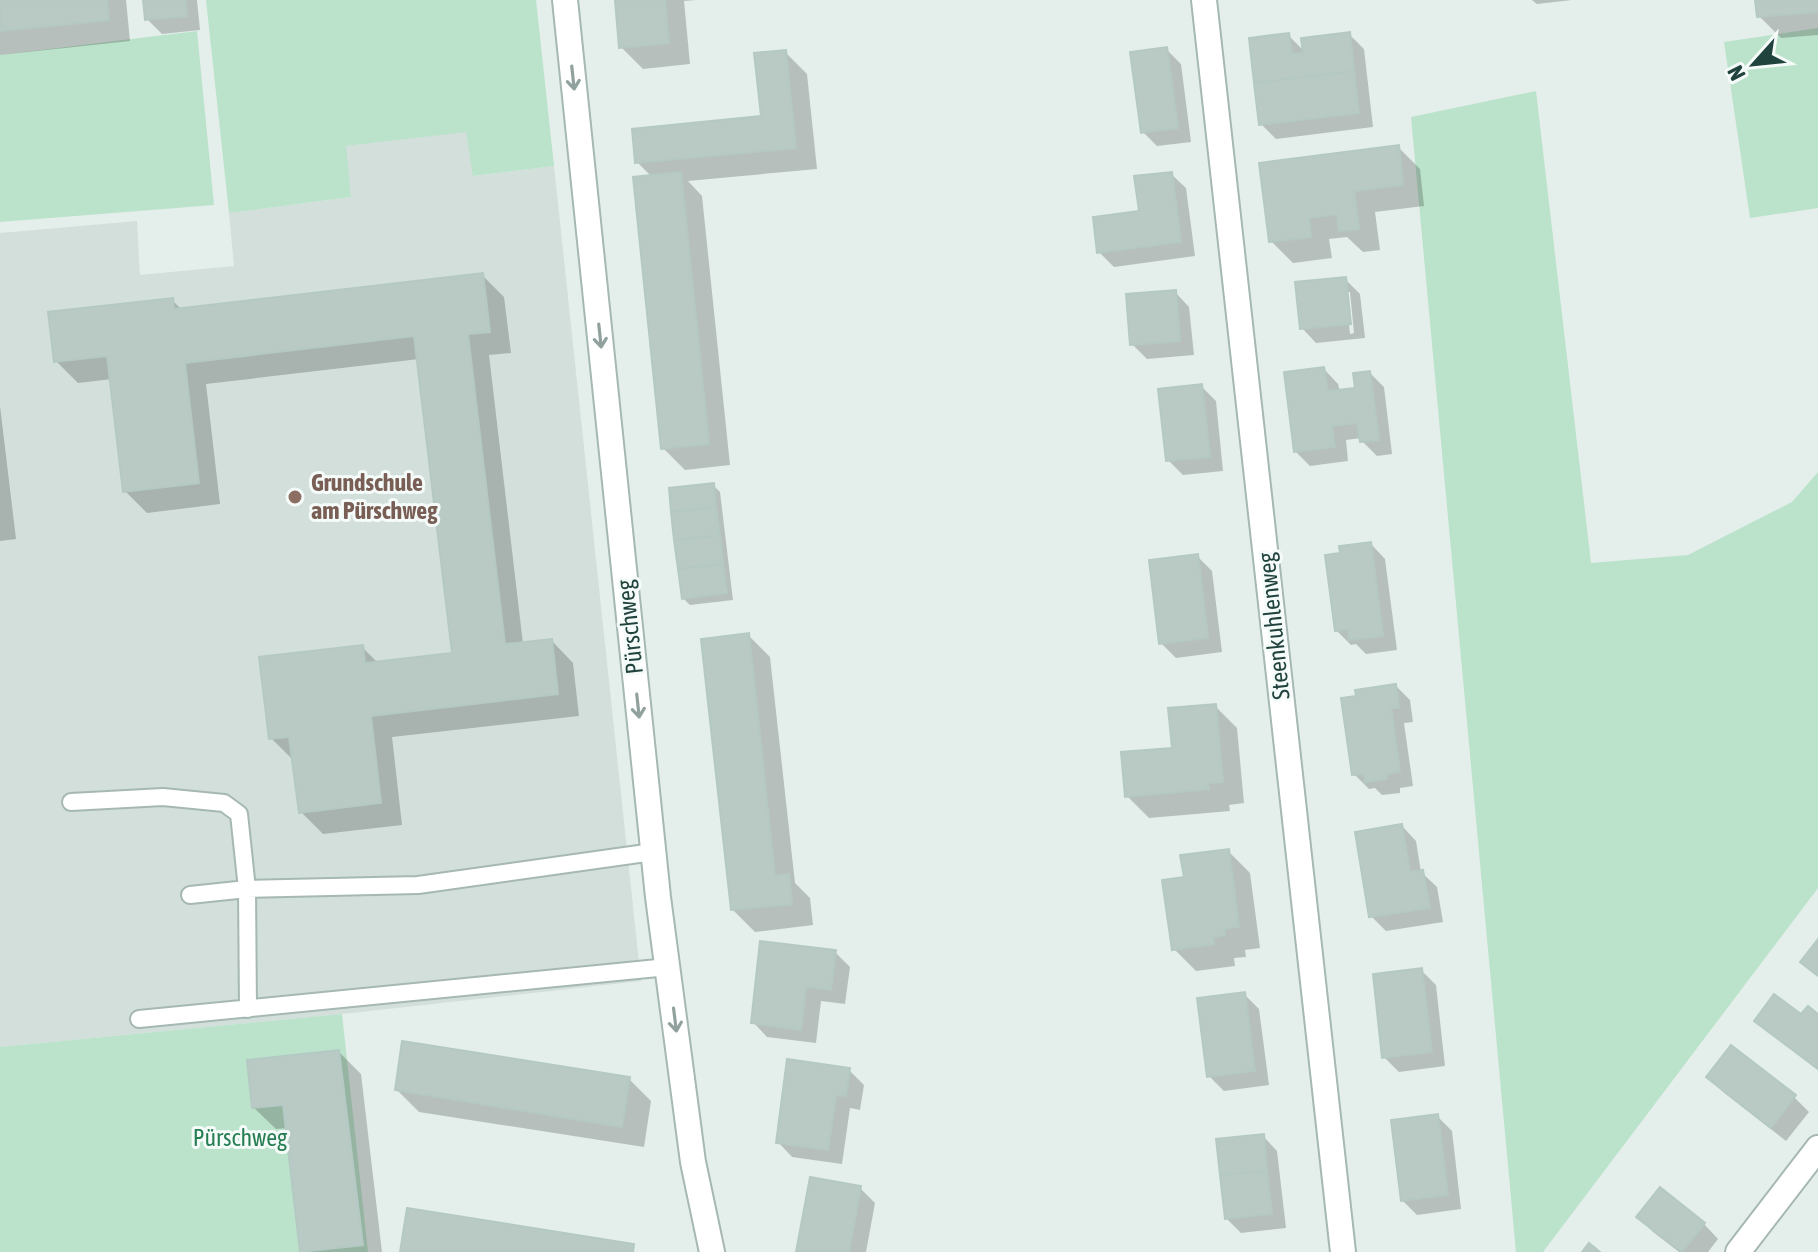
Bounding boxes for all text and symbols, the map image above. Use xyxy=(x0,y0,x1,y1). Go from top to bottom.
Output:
north arrow xyxy=(1714,24,1794,104)
text: N xyxy=(1722,61,1751,85)
one-way arrow xyxy=(566,64,581,91)
one-way arrow xyxy=(592,322,607,349)
place label: Grundschule am Pürschweg xyxy=(311,469,438,524)
marker: Grundschule am Pürschweg xyxy=(286,488,304,506)
street label: Steenkuhlenweg xyxy=(1252,550,1295,701)
street label: Pürschweg xyxy=(611,578,648,676)
one-way arrow xyxy=(631,692,646,719)
one-way arrow xyxy=(667,1006,682,1033)
park label: Pürschweg xyxy=(193,1124,288,1151)

